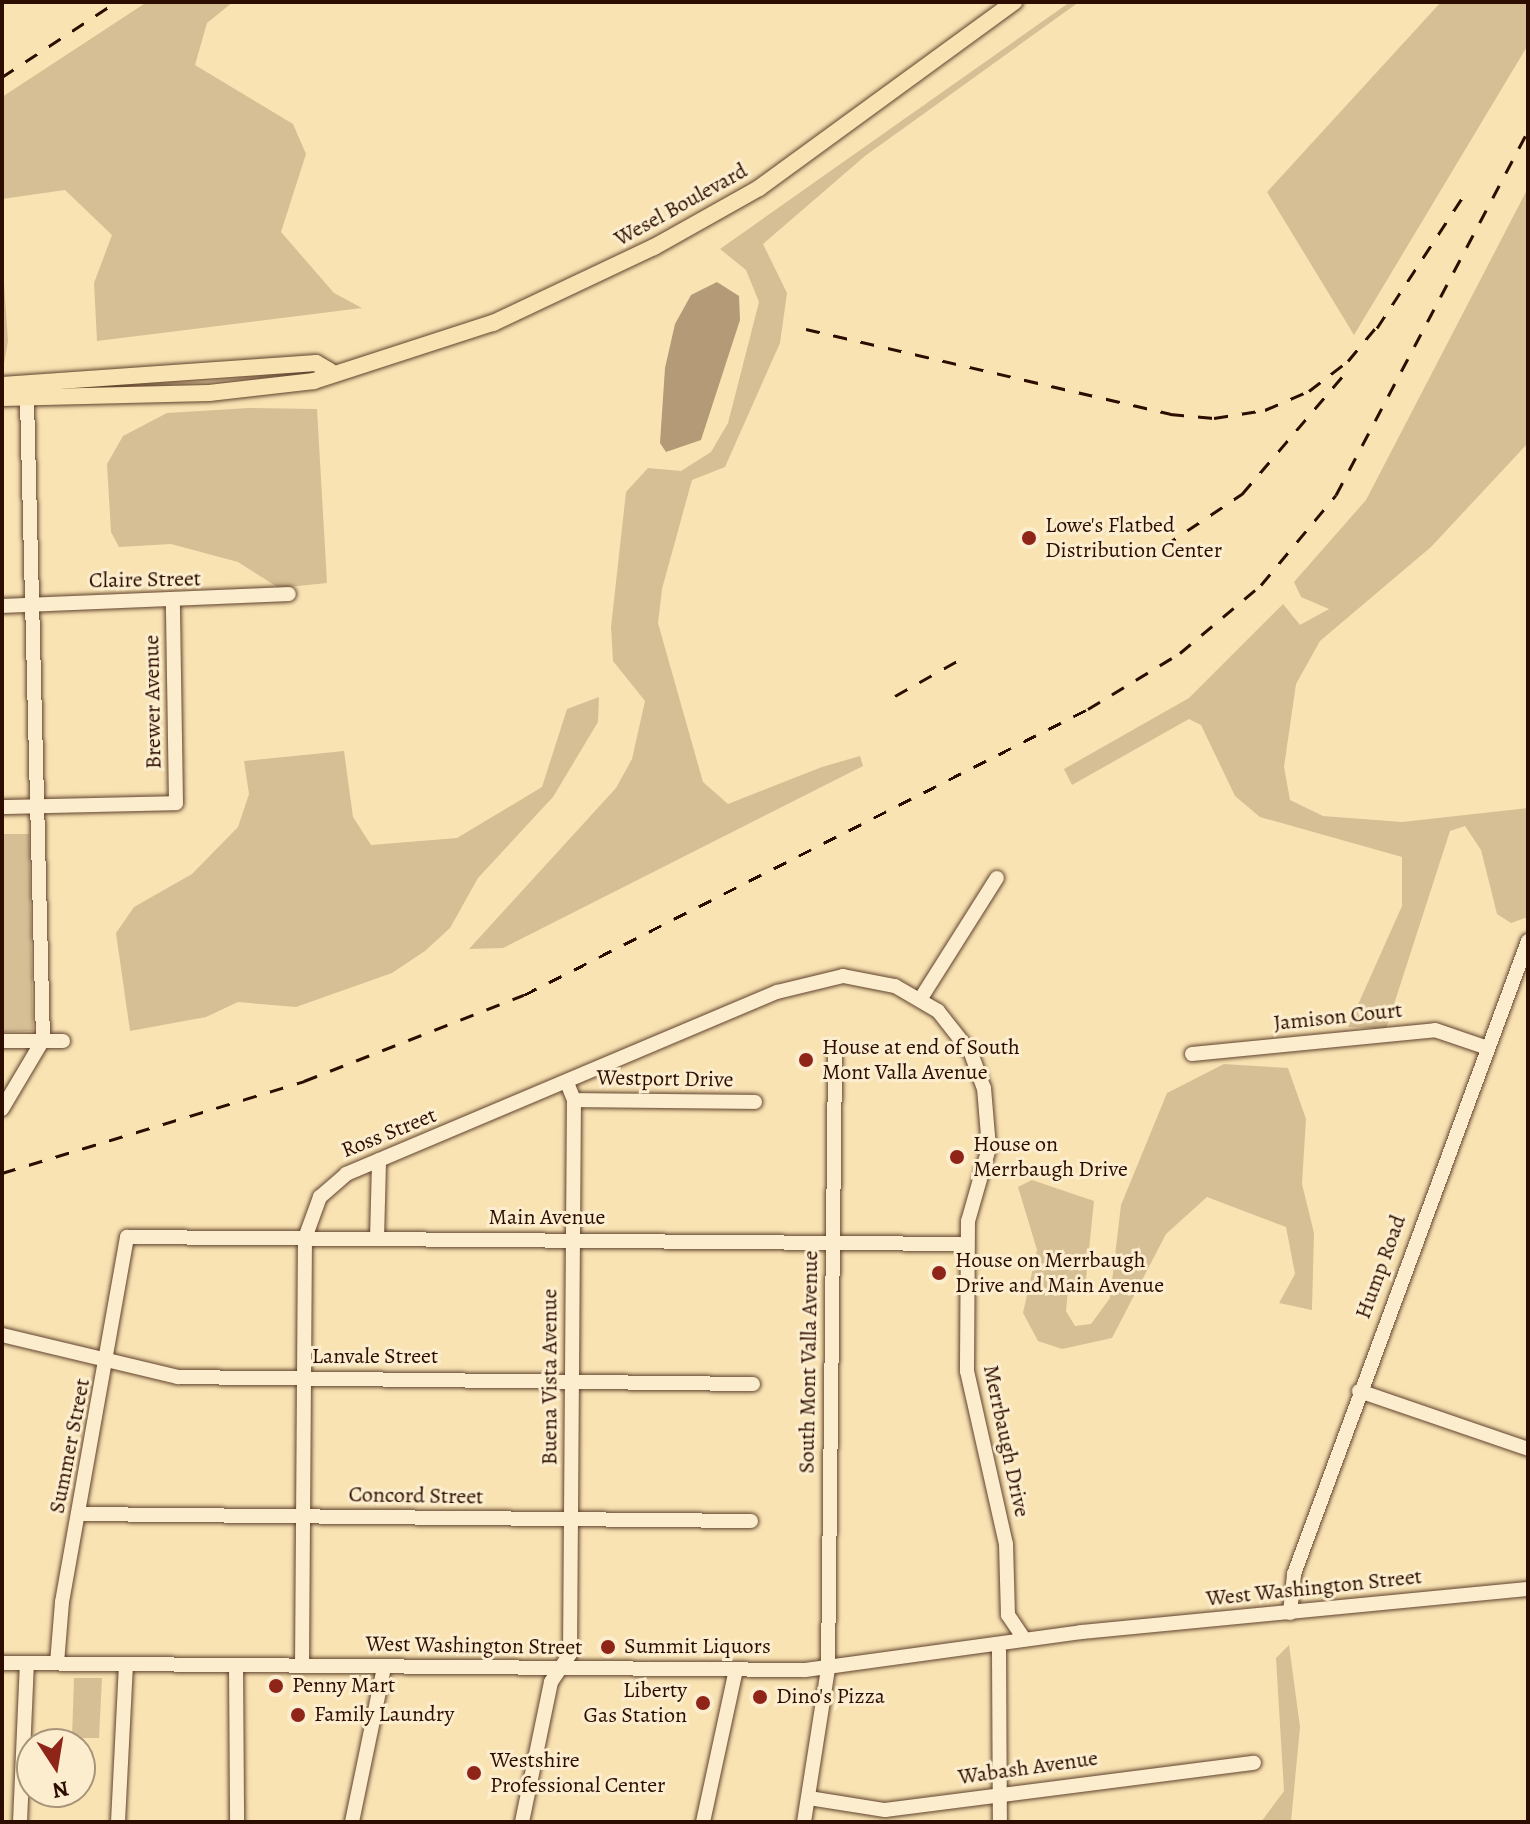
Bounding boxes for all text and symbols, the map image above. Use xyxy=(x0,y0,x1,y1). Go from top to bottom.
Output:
street label: Wesel Boulevard xyxy=(610,158,752,252)
place label: Lowe's Flatbed Distribution Center xyxy=(1045,512,1222,564)
marker: Lowe's Flatbed Distribution Center xyxy=(1020,529,1038,547)
street label: Claire Street xyxy=(89,566,201,594)
street label: Brewer Avenue xyxy=(139,635,167,769)
street label: Jamison Court xyxy=(1272,997,1404,1037)
place label: House at end of South Mont Valla Avenue xyxy=(822,1034,1020,1086)
marker: House at end of South Mont Valla Avenue xyxy=(797,1051,815,1069)
street label: Westport Drive xyxy=(596,1065,734,1093)
street label: Ross Street xyxy=(338,1102,440,1164)
place label: House on Merrbaugh Drive xyxy=(973,1131,1128,1182)
marker: House on Merrbaugh Drive xyxy=(948,1148,966,1166)
street label: Main Avenue xyxy=(489,1205,605,1231)
street label: Hump Road xyxy=(1350,1211,1412,1323)
place label: House on Merrbaugh Drive and Main Avenue xyxy=(955,1247,1164,1298)
street label: South Mont Valla Avenue xyxy=(794,1250,824,1474)
marker: House on Merrbaugh Drive and Main Avenue xyxy=(930,1264,948,1282)
street label: Buena Vista Avenue xyxy=(537,1289,563,1465)
street label: Lanvale Street xyxy=(312,1344,438,1370)
street label: Merrbaugh Drive xyxy=(977,1363,1035,1519)
street label: Summer Street xyxy=(44,1376,96,1516)
street label: Concord Street xyxy=(348,1482,484,1510)
street label: West Washington Street xyxy=(1205,1564,1423,1612)
street label: West Washington Street xyxy=(365,1631,583,1661)
place label: Summit Liquors xyxy=(624,1634,771,1660)
marker: Summit Liquors xyxy=(599,1638,617,1656)
place label: Penny Mart xyxy=(292,1673,395,1699)
marker: Penny Mart xyxy=(267,1677,285,1695)
place label: Liberty Gas Station xyxy=(583,1677,687,1728)
place label: Dino's Pizza xyxy=(776,1684,885,1710)
marker: Dino's Pizza xyxy=(751,1688,769,1706)
marker: Liberty Gas Station xyxy=(694,1694,712,1712)
place label: Family Laundry xyxy=(314,1702,454,1728)
marker: Family Laundry xyxy=(289,1706,307,1724)
north arrow xyxy=(16,1728,96,1808)
street label: Wabash Avenue xyxy=(956,1745,1100,1791)
place label: Westshire Professional Center xyxy=(490,1747,665,1798)
marker: Westshire Professional Center xyxy=(465,1764,483,1782)
text: N xyxy=(50,1773,72,1806)

